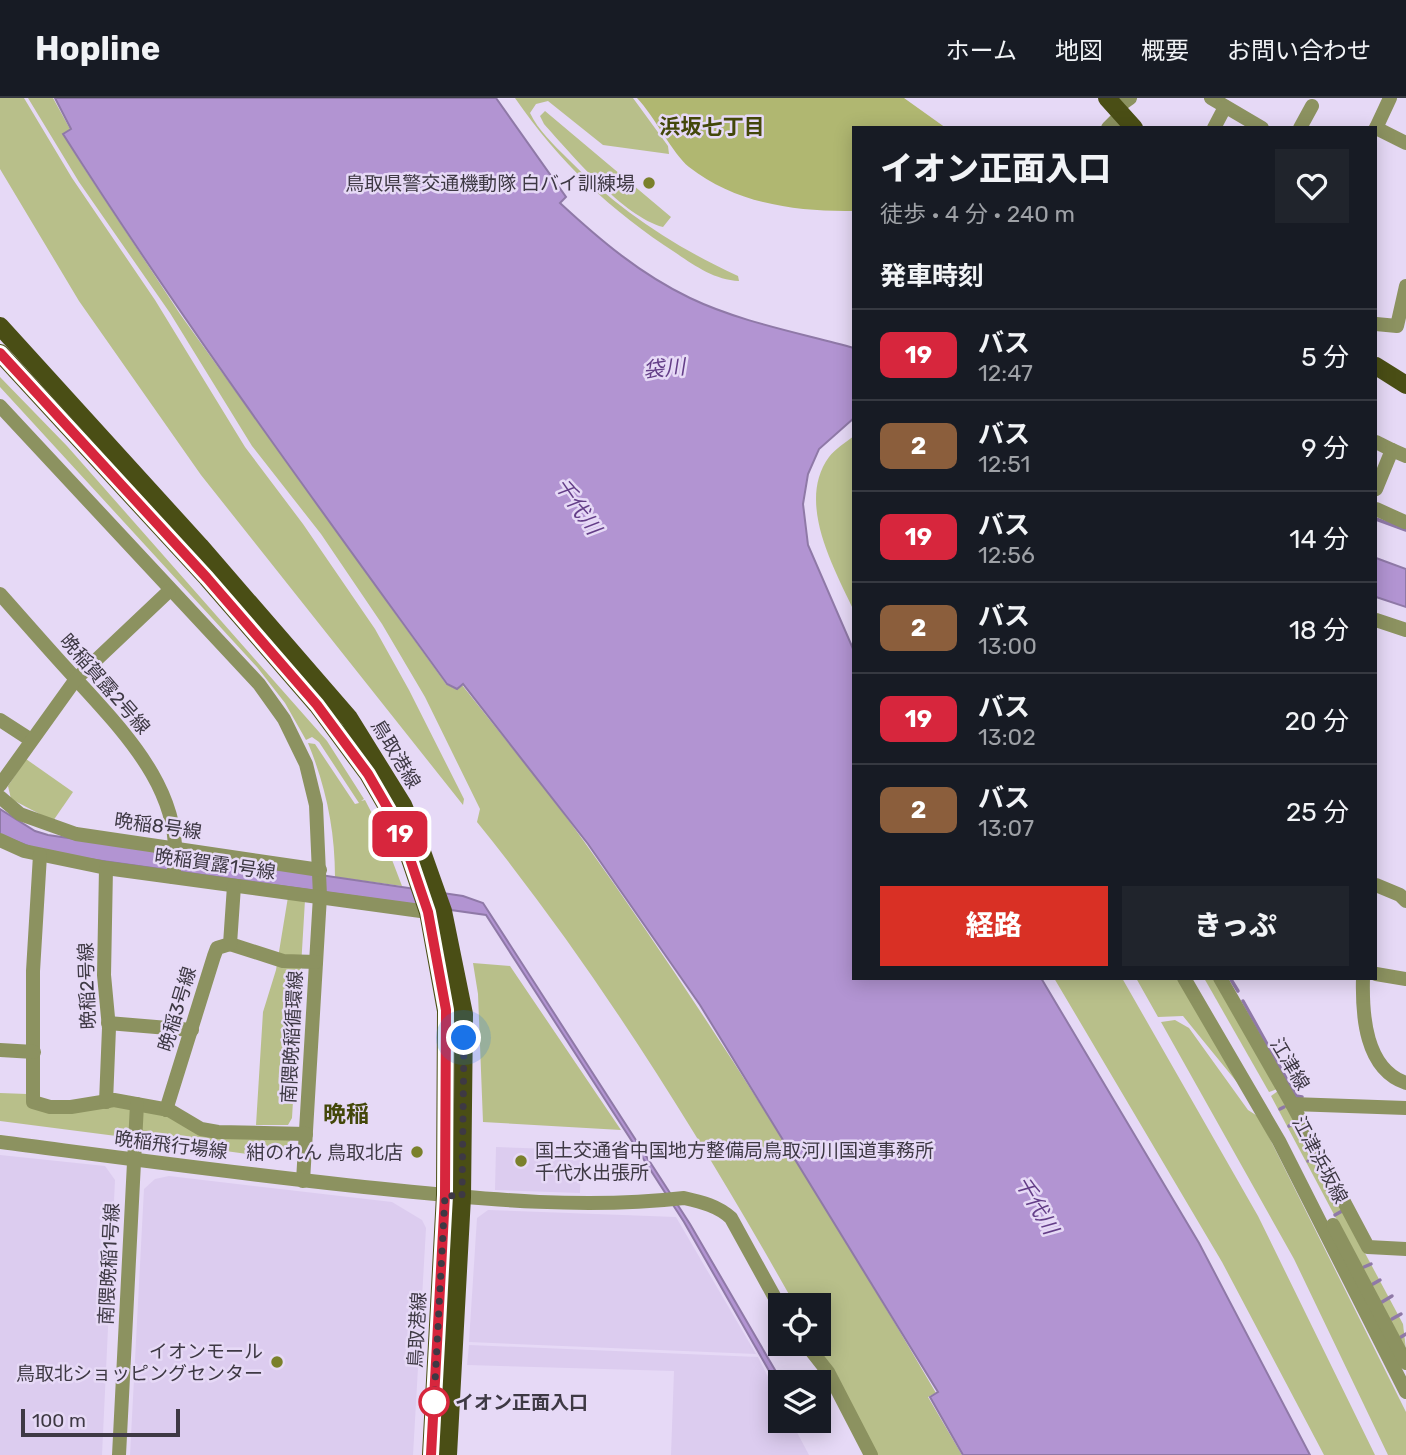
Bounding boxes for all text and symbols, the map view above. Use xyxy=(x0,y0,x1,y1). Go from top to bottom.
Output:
text: Hopline xyxy=(35,29,160,68)
text: ホーム xyxy=(946,37,1017,65)
text: 地図 xyxy=(1055,37,1103,65)
text: 概要 xyxy=(1141,37,1189,65)
text: お問い合わせ xyxy=(1227,37,1371,65)
district label: 浜坂七丁目 xyxy=(660,114,765,139)
text: イオン正面入口 xyxy=(880,149,1111,188)
button: heart xyxy=(1275,149,1349,223)
place label: 鳥取県警交通機動隊 白バイ訓練場 xyxy=(345,172,635,195)
marker: 鳥取県警交通機動隊 白バイ訓練場 xyxy=(641,175,657,191)
text: 徒歩 · 4 分 · 240 m xyxy=(880,200,1075,228)
text: 発車時刻 xyxy=(880,261,984,292)
text: バス xyxy=(978,328,1030,359)
text: 19 xyxy=(905,341,932,369)
text: 5 分 xyxy=(1301,342,1349,373)
water label: 袋川 xyxy=(642,354,688,382)
text: 12:47 xyxy=(978,359,1033,387)
text: バス xyxy=(978,419,1030,450)
text: 2 xyxy=(911,432,926,460)
text: 9 分 xyxy=(1301,433,1349,464)
text: 12:51 xyxy=(978,450,1030,478)
water label: 千代川 xyxy=(550,473,607,541)
text: バス xyxy=(978,510,1030,541)
text: 19 xyxy=(905,523,932,551)
text: 14 分 xyxy=(1289,524,1349,555)
text: 12:56 xyxy=(978,541,1035,569)
text: バス xyxy=(978,601,1030,632)
text: 2 xyxy=(911,614,926,642)
text: 18 分 xyxy=(1289,615,1349,646)
street label: 晩稲賀露2号線 xyxy=(55,629,155,739)
text: 13:00 xyxy=(978,632,1037,660)
text: バス xyxy=(978,692,1030,723)
text: 19 xyxy=(905,705,932,733)
text: 20 分 xyxy=(1285,706,1349,737)
street label: 鳥取港線 xyxy=(367,715,425,793)
text: 13:02 xyxy=(978,723,1036,751)
text: バス xyxy=(978,783,1030,814)
text: 2 xyxy=(911,796,926,824)
text: 25 分 xyxy=(1286,797,1349,828)
street label: 晩稲8号線 xyxy=(113,808,203,844)
line badge: 19 xyxy=(368,811,432,857)
text: 13:07 xyxy=(978,814,1034,842)
text: 19 xyxy=(386,820,414,848)
street label: 晩稲賀露1号線 xyxy=(153,844,277,884)
button: 経路 xyxy=(880,886,1108,966)
button: きっぷ xyxy=(1122,886,1349,966)
street label: 晩稲2号線 xyxy=(74,942,100,1030)
street label: 晩稲3号線 xyxy=(153,964,201,1054)
street label: 南隈晩稲循環線 xyxy=(277,970,307,1104)
your location xyxy=(446,1020,481,1055)
street label: 江津線 xyxy=(1265,1034,1315,1094)
district label: 晩稲 xyxy=(323,1100,369,1128)
street label: 江津浜坂線 xyxy=(1288,1113,1352,1207)
street label: 晩稲飛行場線 xyxy=(113,1127,229,1163)
place label: 国土交通省中国地方整備局鳥取河川国道事務所 千代水出張所 xyxy=(535,1139,934,1184)
place label: 紺のれん 鳥取北店 xyxy=(246,1141,403,1164)
marker: 紺のれん 鳥取北店 xyxy=(409,1144,425,1160)
marker: 国土交通省中国地方整備局鳥取河川国道事務所 千代水出張所 xyxy=(513,1153,529,1169)
water label: 千代川 xyxy=(1010,1171,1065,1240)
street label: 南隈晩稲1号線 xyxy=(94,1202,124,1326)
street label: 鳥取港線 xyxy=(404,1291,430,1369)
map controls xyxy=(768,1293,831,1433)
button: locate xyxy=(768,1293,831,1356)
place label: イオンモール 鳥取北ショッピングセンター xyxy=(16,1340,263,1385)
marker: イオンモール 鳥取北ショッピングセンター xyxy=(269,1354,285,1370)
button: layers xyxy=(768,1370,831,1433)
marker: イオン正面入口 xyxy=(419,1387,449,1417)
place label: イオン正面入口 xyxy=(455,1391,588,1414)
scale bar xyxy=(21,1406,180,1438)
text: 100 m xyxy=(32,1409,86,1432)

